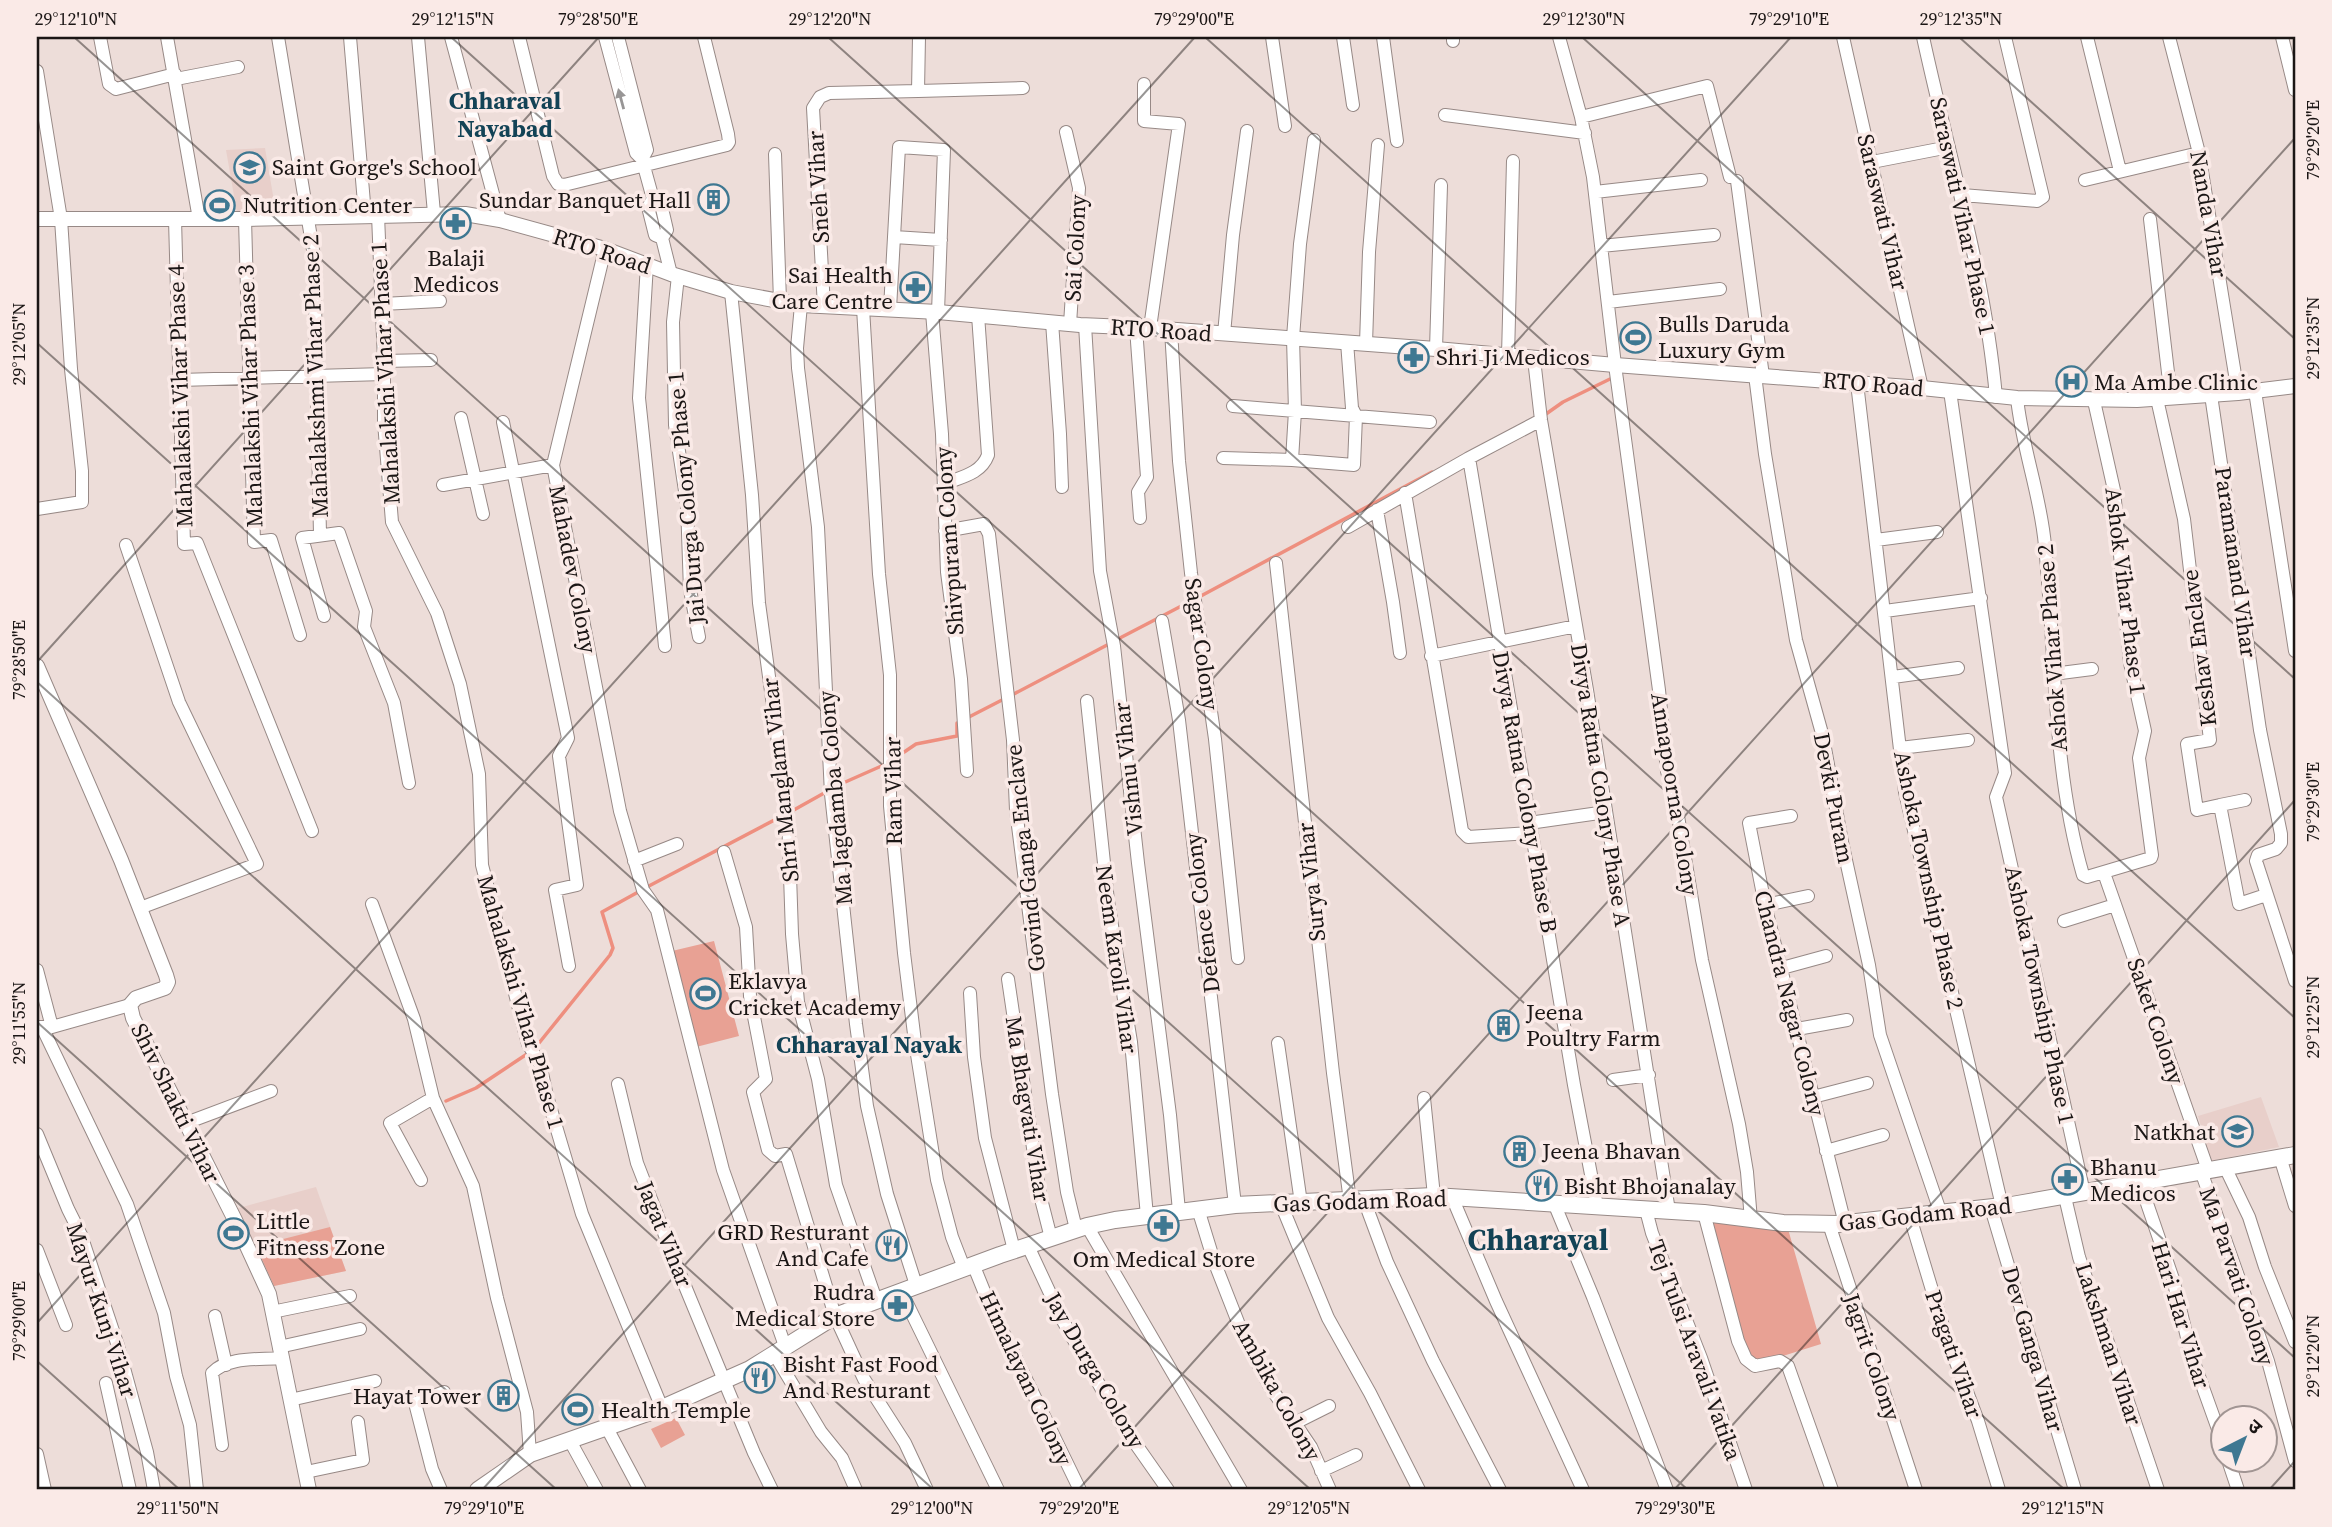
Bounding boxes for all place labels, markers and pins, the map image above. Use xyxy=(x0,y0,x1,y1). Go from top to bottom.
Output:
school or university icon: Saint Gorge's School xyxy=(232,150,266,184)
place label: Saint Gorge's School xyxy=(272,151,477,183)
building icon: Sundar Banquet Hall xyxy=(697,183,731,217)
place label: Sundar Banquet Hall xyxy=(479,184,691,216)
sports icon: Nutrition Center xyxy=(203,188,237,222)
place label: Nutrition Center xyxy=(243,189,412,221)
pharmacy icon: Balaji Medicos xyxy=(439,207,473,241)
place label: Balaji Medicos xyxy=(413,242,499,300)
place label: Sai Health Care Centre xyxy=(772,259,893,317)
pharmacy icon: Sai Health Care Centre xyxy=(899,271,933,305)
place label: Bulls Daruda Luxury Gym xyxy=(1658,308,1790,366)
sports icon: Bulls Daruda Luxury Gym xyxy=(1618,320,1652,354)
pharmacy icon: Shri Ji Medicos xyxy=(1396,340,1430,374)
place label: Shri Ji Medicos xyxy=(1436,341,1590,373)
hospital icon: Ma Ambe Clinic xyxy=(2054,365,2088,399)
place label: Ma Ambe Clinic xyxy=(2094,366,2258,398)
place label: Eklavya Cricket Academy xyxy=(728,965,901,1023)
sports icon: Eklavya Cricket Academy xyxy=(688,977,722,1011)
place label: Jeena Poultry Farm xyxy=(1525,996,1661,1054)
building icon: Jeena Poultry Farm xyxy=(1486,1008,1520,1042)
school or university icon: Natkhat xyxy=(2221,1115,2255,1149)
place label: Natkhat xyxy=(2134,1116,2216,1148)
building icon: Jeena Bhavan xyxy=(1502,1134,1536,1168)
place label: Jeena Bhavan xyxy=(1541,1135,1681,1167)
place label: Bhanu Medicos xyxy=(2090,1151,2176,1209)
pharmacy icon: Bhanu Medicos xyxy=(2050,1163,2084,1197)
restaurant icon: Bisht Bhojanalay xyxy=(1524,1169,1558,1203)
place label: Bisht Bhojanalay xyxy=(1564,1170,1736,1202)
place label: Little Fitness Zone xyxy=(256,1205,385,1263)
pharmacy icon: Om Medical Store xyxy=(1147,1208,1181,1242)
place label: GRD Resturant And Cafe xyxy=(717,1216,870,1274)
sports icon: Little Fitness Zone xyxy=(216,1217,250,1251)
restaurant icon: GRD Resturant And Cafe xyxy=(875,1228,909,1262)
place label: Om Medical Store xyxy=(1073,1243,1255,1275)
place label: Rudra Medical Store xyxy=(735,1276,875,1334)
pharmacy icon: Rudra Medical Store xyxy=(881,1288,915,1322)
place label: Bisht Fast Food And Resturant xyxy=(783,1348,938,1406)
restaurant icon: Bisht Fast Food And Resturant xyxy=(743,1360,777,1394)
building icon: Hayat Tower xyxy=(487,1379,521,1413)
place label: Hayat Tower xyxy=(353,1380,481,1412)
sports icon: Health Temple xyxy=(561,1393,595,1427)
place label: Health Temple xyxy=(601,1394,751,1426)

